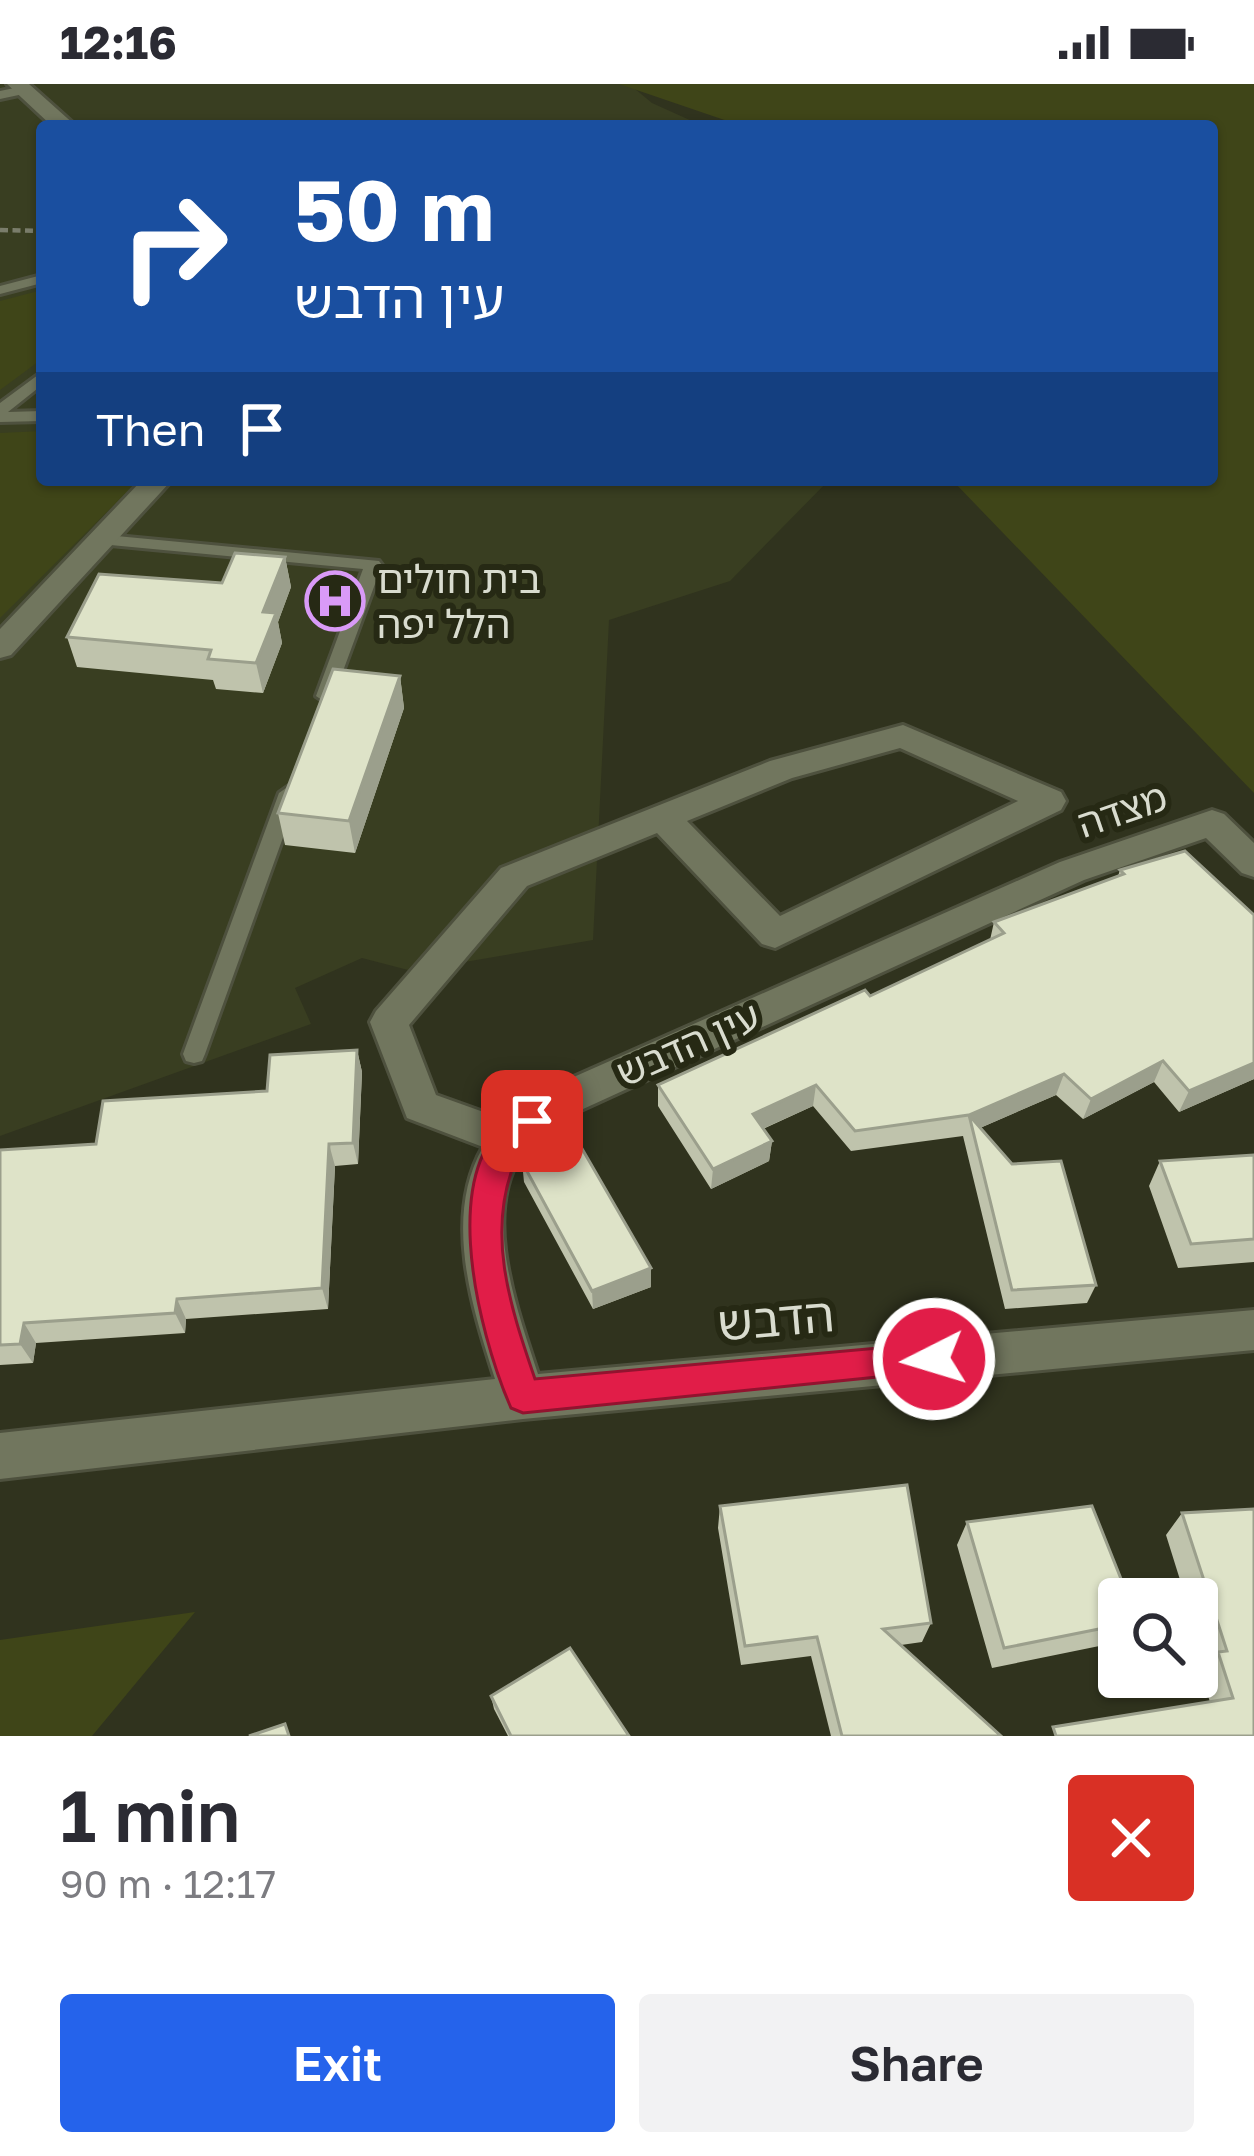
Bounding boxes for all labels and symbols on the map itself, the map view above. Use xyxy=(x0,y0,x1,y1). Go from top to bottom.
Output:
place label: בית חולים הלל יפה xyxy=(377,555,541,647)
hospital icon: בית חולים הלל יפה xyxy=(304,570,366,632)
street label: מצדה xyxy=(1071,772,1173,847)
street label: עין הדבש xyxy=(609,991,767,1096)
pin xyxy=(481,1070,583,1172)
street label: הדבש xyxy=(715,1284,837,1352)
position arrow xyxy=(871,1296,997,1422)

